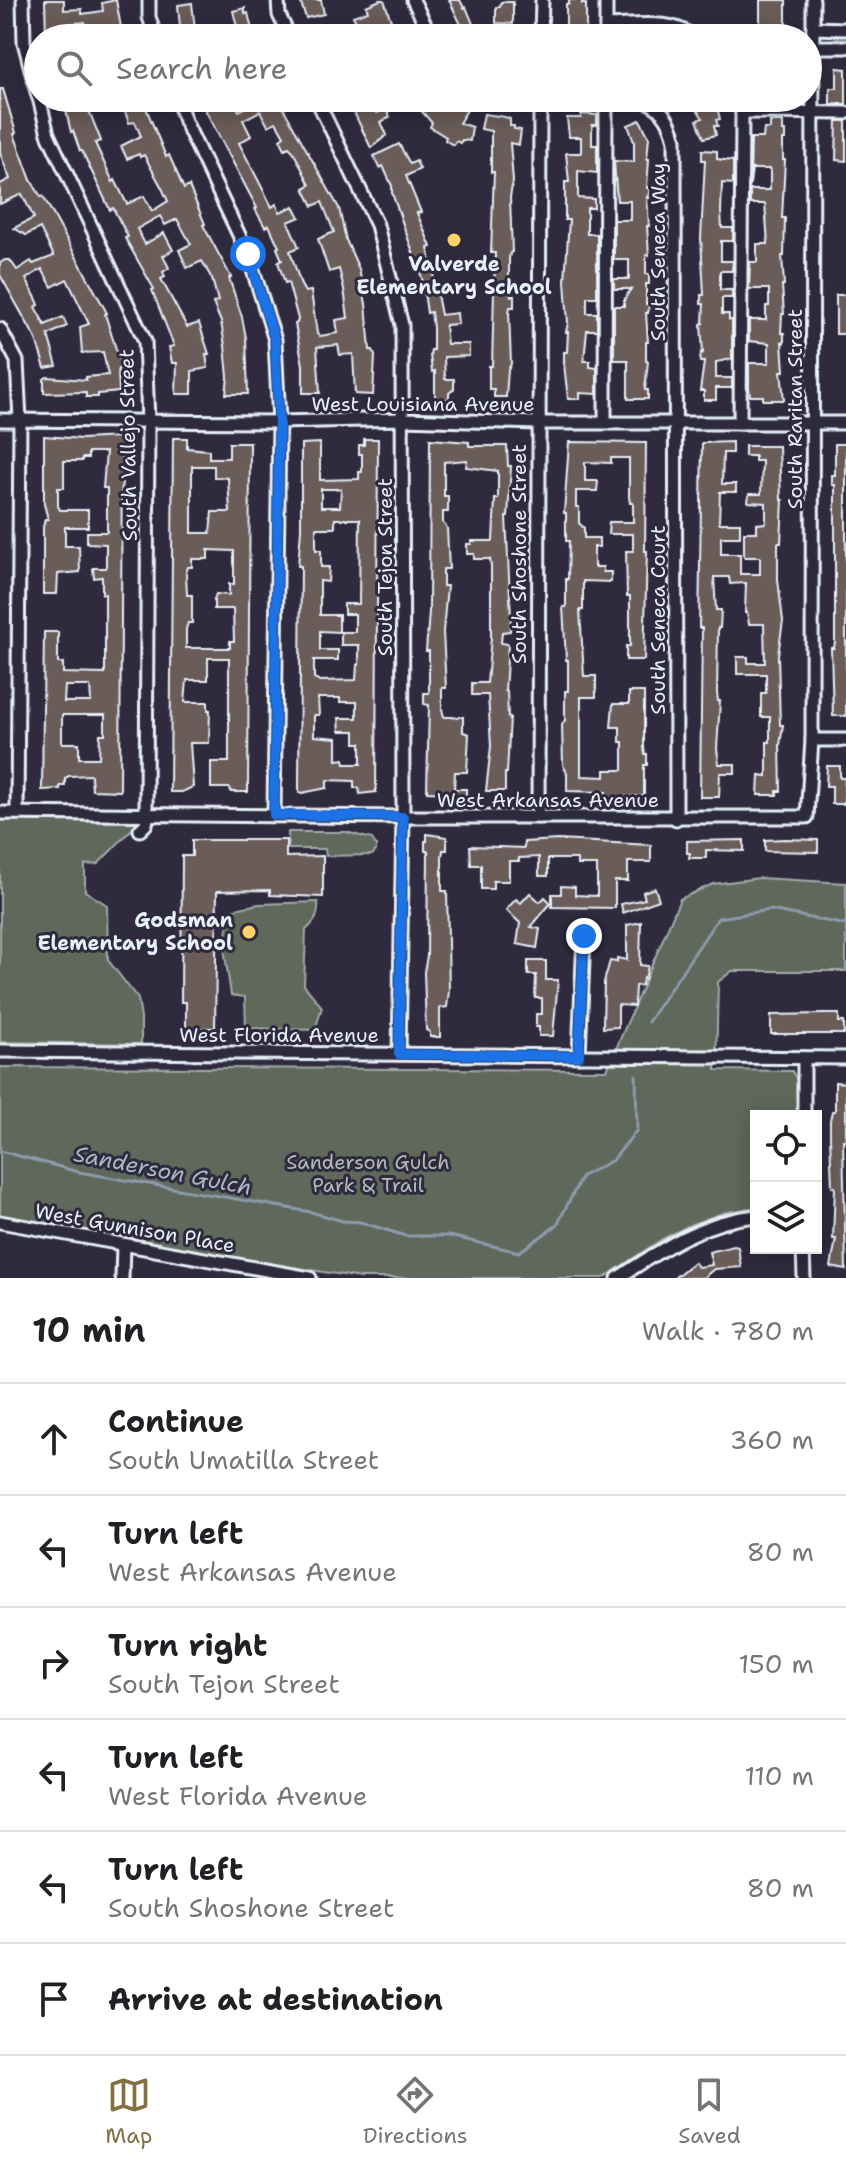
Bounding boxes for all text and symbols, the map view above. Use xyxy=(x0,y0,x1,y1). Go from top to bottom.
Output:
search box xyxy=(24,24,822,112)
icon: search xyxy=(52,46,96,90)
text: Search here xyxy=(116,48,287,89)
street label: South Seneca Way xyxy=(645,163,671,341)
marker: Valverde Elementary School xyxy=(445,231,463,249)
route start xyxy=(230,236,266,272)
place label: Valverde Elementary School xyxy=(356,251,552,300)
street label: South Raritan Street xyxy=(782,309,808,509)
street label: South Vallejo Street xyxy=(113,349,143,541)
street label: West Louisiana Avenue xyxy=(311,391,535,417)
street label: South Shoshone Street xyxy=(506,444,532,664)
street label: South Tejon Street xyxy=(372,478,398,656)
street label: South Seneca Court xyxy=(645,525,671,715)
street label: West Arkansas Avenue xyxy=(437,787,659,813)
place label: Godsman Elementary School xyxy=(37,907,233,956)
route end xyxy=(566,918,602,954)
marker: Godsman Elementary School xyxy=(240,923,258,941)
street label: West Florida Avenue xyxy=(179,1022,379,1048)
map controls xyxy=(750,1110,822,1254)
button: locate xyxy=(750,1110,822,1182)
water label: Sanderson Gulch xyxy=(72,1139,254,1202)
park label: Sanderson Gulch Park & Trail xyxy=(286,1149,450,1198)
button: layers xyxy=(750,1182,822,1254)
street label: West Gunnison Place xyxy=(33,1198,237,1258)
text: 10 min xyxy=(32,1307,146,1353)
text: Walk · 780 m xyxy=(642,1313,814,1348)
text: Continue xyxy=(108,1401,244,1442)
icon: ahead xyxy=(32,1417,76,1461)
text: 360 m xyxy=(729,1422,814,1457)
text: South Umatilla Street xyxy=(108,1442,379,1477)
text: Turn left xyxy=(108,1513,243,1554)
icon: left xyxy=(32,1529,76,1573)
text: 80 m xyxy=(747,1534,814,1569)
text: West Arkansas Avenue xyxy=(108,1554,397,1589)
text: Turn right xyxy=(108,1625,267,1666)
icon: right xyxy=(32,1641,76,1685)
text: 150 m xyxy=(738,1646,814,1681)
text: South Tejon Street xyxy=(108,1666,340,1701)
text: Turn left xyxy=(108,1737,243,1778)
icon: left xyxy=(32,1753,76,1797)
text: 110 m xyxy=(744,1758,814,1793)
text: West Florida Avenue xyxy=(108,1778,368,1813)
text: Turn left xyxy=(108,1849,243,1890)
icon: left xyxy=(32,1865,76,1909)
text: 80 m xyxy=(747,1870,814,1905)
text: South Shoshone Street xyxy=(108,1890,394,1925)
icon: arrive xyxy=(32,1977,76,2021)
text: Arrive at destination xyxy=(108,1979,443,2020)
tab: Map xyxy=(105,2073,152,2150)
tab: Directions xyxy=(363,2073,468,2150)
tab: Saved xyxy=(678,2073,741,2150)

